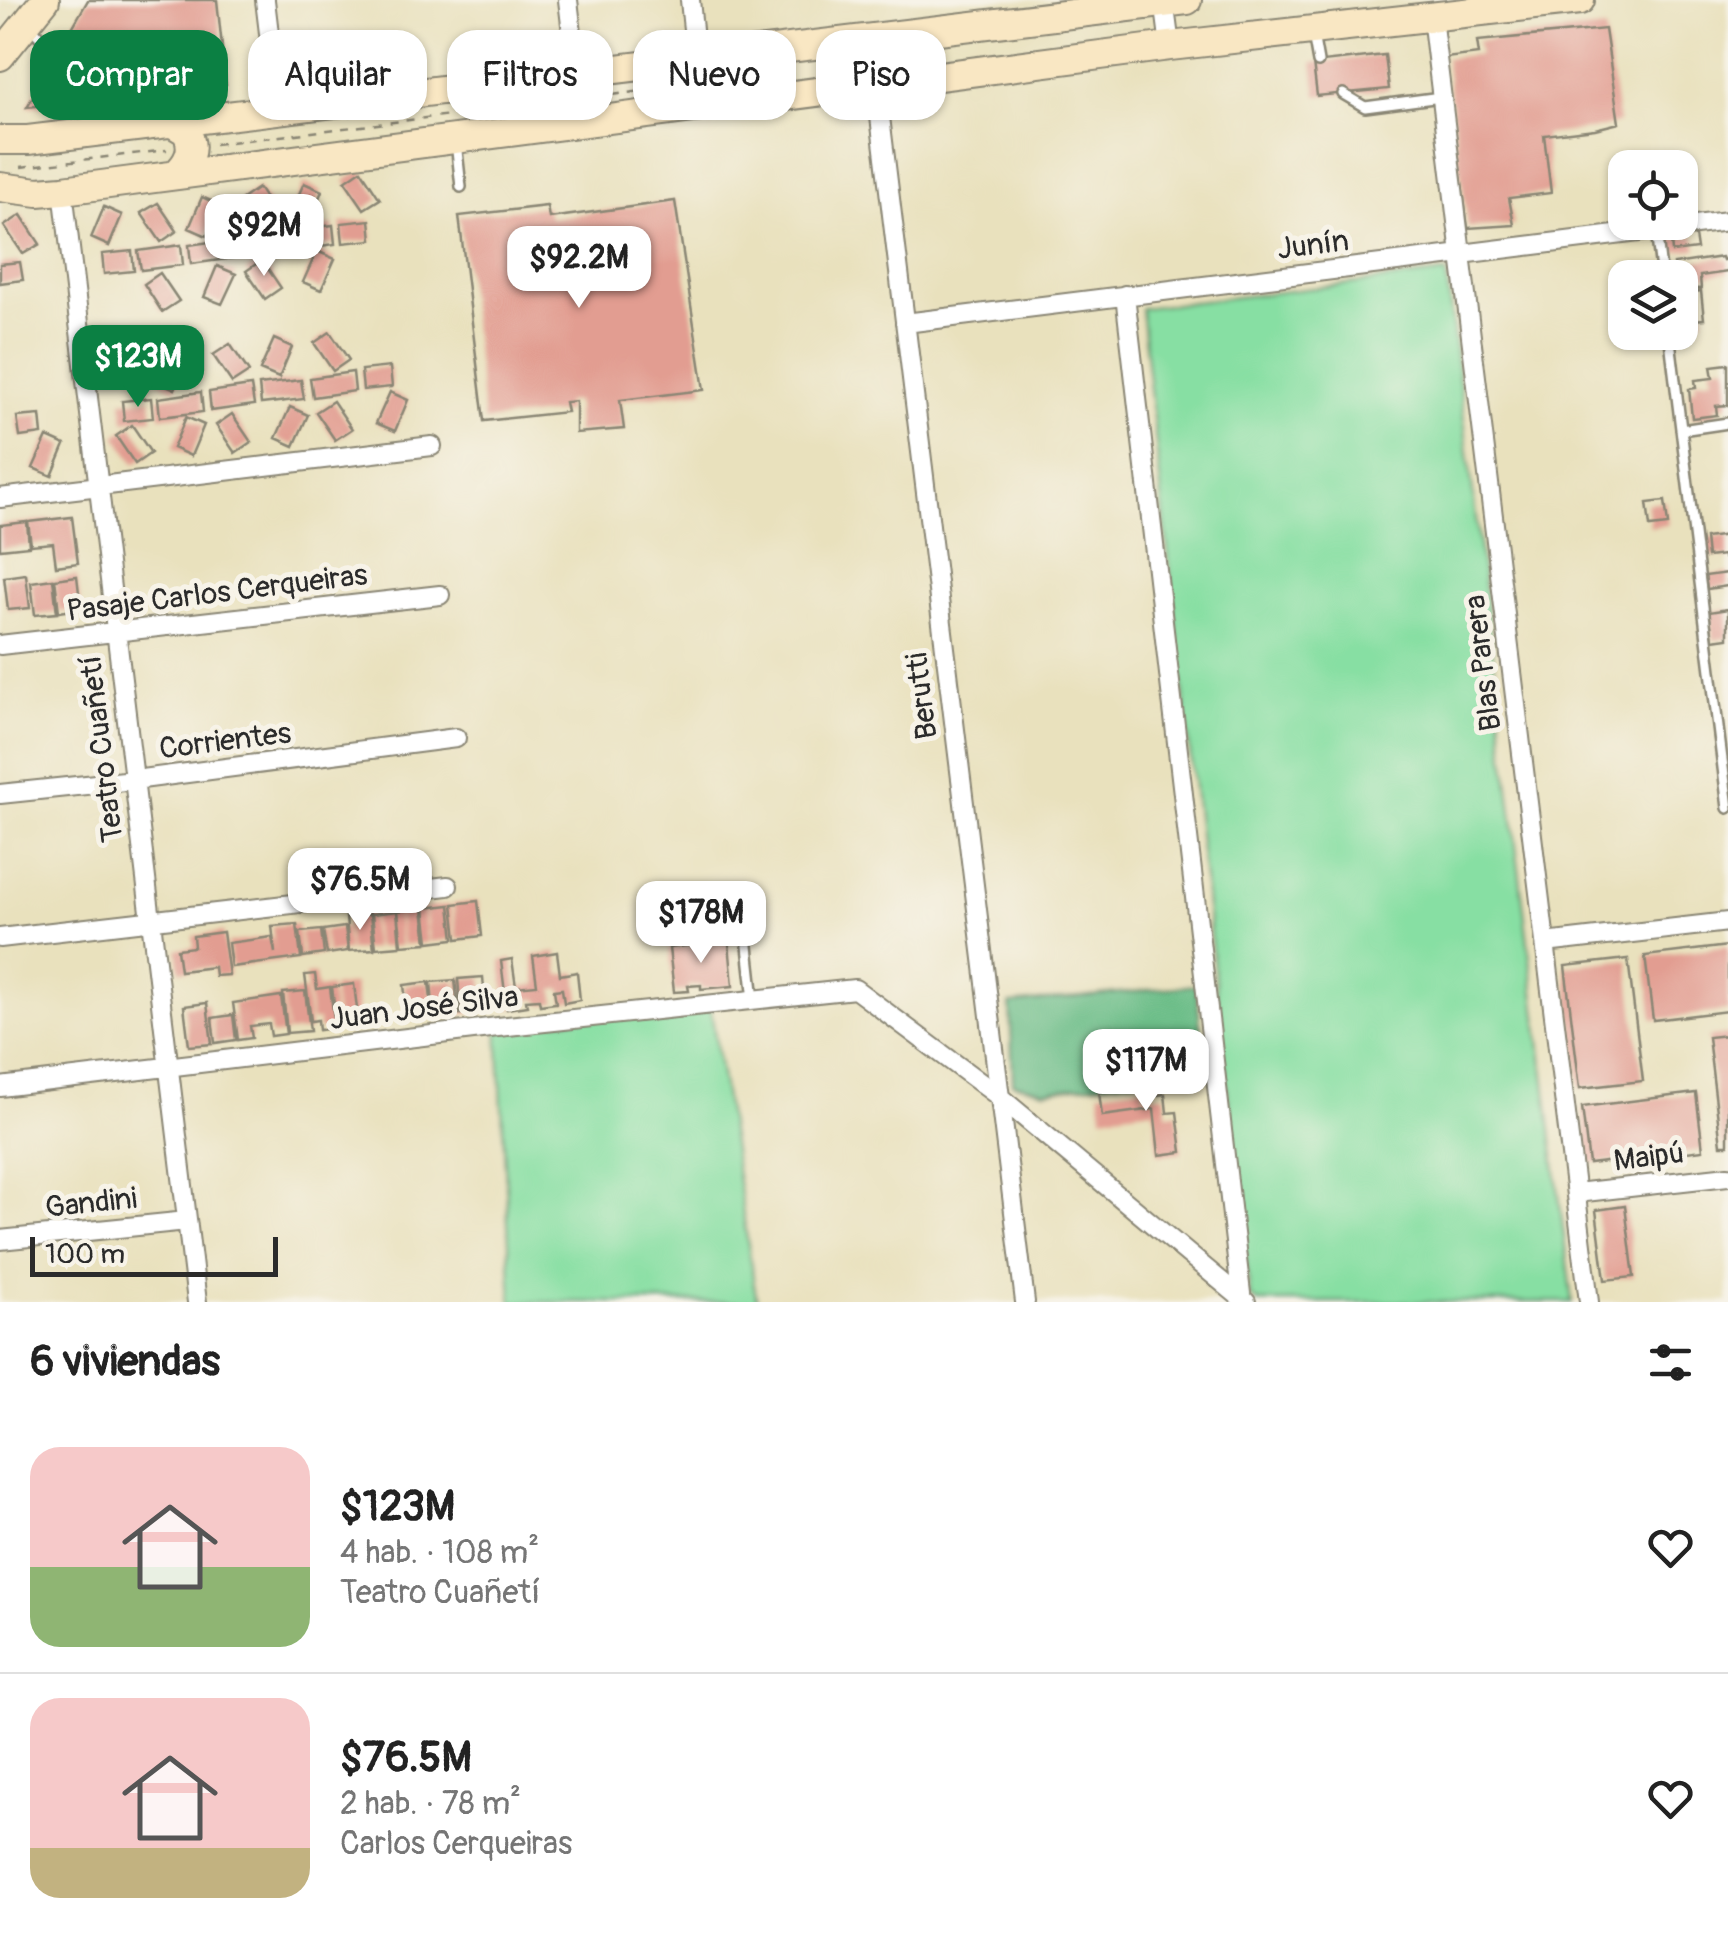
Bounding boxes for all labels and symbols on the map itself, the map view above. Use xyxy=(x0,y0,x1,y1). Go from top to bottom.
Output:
pin: $92M xyxy=(205,194,323,279)
street label: Junín xyxy=(1275,222,1351,268)
pin: $92.2M xyxy=(498,226,660,311)
pin: $123M xyxy=(68,325,208,410)
street label: Pasaje Carlos Cerqueiras xyxy=(65,556,369,630)
street label: Blas Parera xyxy=(1456,593,1510,733)
street label: Berutti xyxy=(898,651,946,741)
street label: Teatro Cuañetí xyxy=(72,654,132,844)
street label: Corrientes xyxy=(157,715,293,767)
pin: $76.5M xyxy=(279,848,441,933)
pin: $178M xyxy=(631,881,771,966)
street label: Juan José Silva xyxy=(328,978,520,1038)
pin: $117M xyxy=(1076,1029,1216,1114)
street label: Maipú xyxy=(1612,1134,1686,1180)
street label: Gandini xyxy=(43,1180,139,1226)
scale bar xyxy=(30,1232,278,1276)

